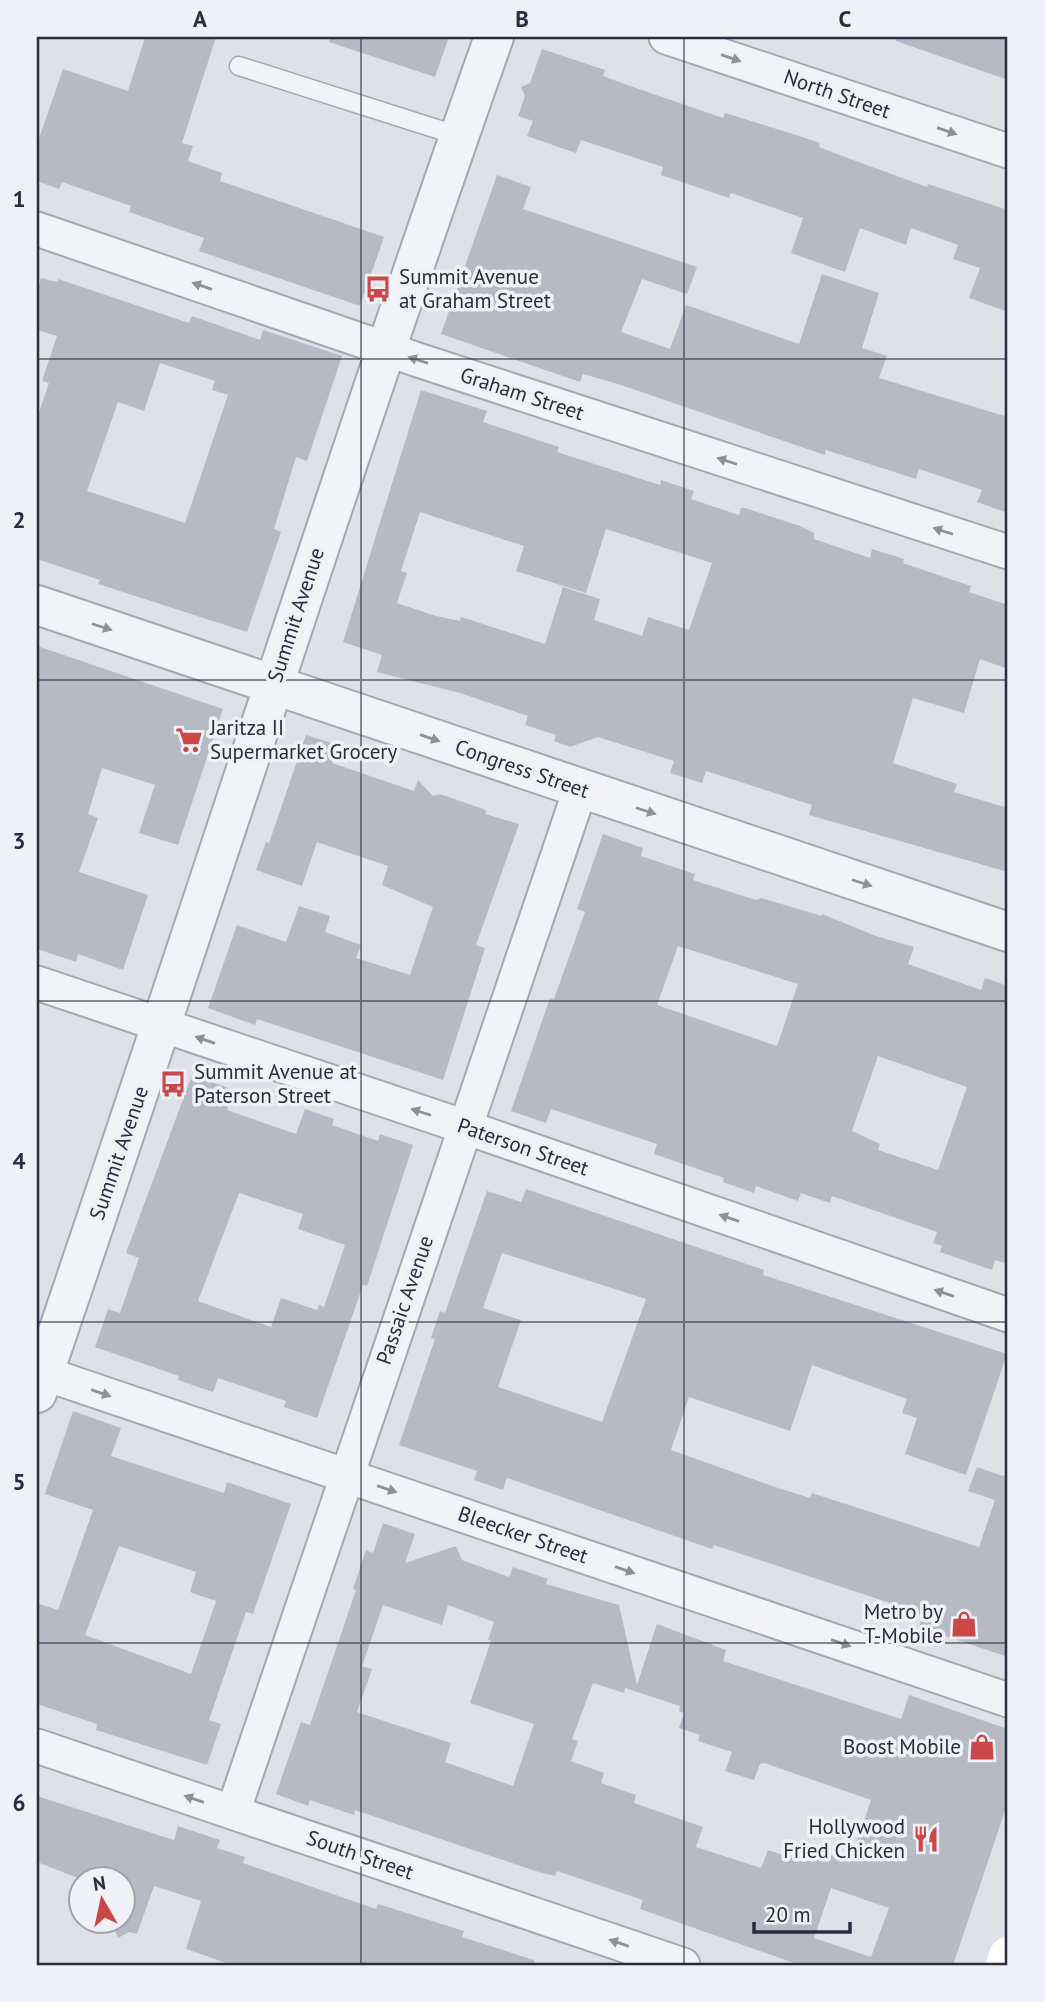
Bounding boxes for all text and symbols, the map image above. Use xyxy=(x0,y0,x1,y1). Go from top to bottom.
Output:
text: A xyxy=(193,4,207,33)
text: B xyxy=(515,4,529,33)
text: C xyxy=(839,4,852,33)
one-way arrow xyxy=(720,54,741,64)
street label: North Street xyxy=(780,63,894,124)
one-way arrow xyxy=(936,126,957,137)
text: 1 xyxy=(12,184,26,213)
place label: Summit Avenue at Graham Street xyxy=(399,263,551,314)
bus stop icon: Summit Avenue at Graham Street xyxy=(363,274,393,304)
one-way arrow xyxy=(192,280,213,291)
one-way arrow xyxy=(407,354,428,364)
street label: Graham Street xyxy=(457,361,587,426)
one-way arrow xyxy=(716,455,737,465)
text: 2 xyxy=(12,505,26,534)
one-way arrow xyxy=(933,525,954,536)
street label: Summit Avenue xyxy=(261,544,330,686)
one-way arrow xyxy=(91,622,112,633)
place label: Jaritza II Supermarket Grocery xyxy=(209,714,397,765)
supermarket icon: Jaritza II Supermarket Grocery xyxy=(174,725,204,755)
one-way arrow xyxy=(420,733,441,744)
street label: Congress Street xyxy=(452,733,593,804)
one-way arrow xyxy=(635,807,656,817)
text: 3 xyxy=(12,826,26,855)
one-way arrow xyxy=(851,878,872,889)
one-way arrow xyxy=(195,1034,216,1045)
place label: Summit Avenue at Paterson Street xyxy=(194,1058,357,1109)
bus stop icon: Summit Avenue at Paterson Street xyxy=(158,1069,188,1099)
street label: Summit Avenue xyxy=(83,1082,154,1223)
one-way arrow xyxy=(411,1106,432,1117)
street label: Paterson Street xyxy=(454,1111,592,1182)
text: 4 xyxy=(12,1146,26,1175)
one-way arrow xyxy=(718,1212,739,1223)
street label: Passaic Avenue xyxy=(370,1232,439,1368)
one-way arrow xyxy=(933,1287,954,1298)
one-way arrow xyxy=(91,1388,112,1399)
text: 5 xyxy=(12,1467,26,1496)
one-way arrow xyxy=(376,1484,397,1495)
street label: Bleecker Street xyxy=(455,1500,592,1569)
one-way arrow xyxy=(615,1565,636,1576)
place label: Metro by T-Mobile xyxy=(864,1598,943,1649)
shop icon: Metro by T-Mobile xyxy=(949,1609,979,1639)
one-way arrow xyxy=(830,1638,851,1649)
shop icon: Boost Mobile xyxy=(967,1732,997,1762)
place label: Boost Mobile xyxy=(843,1733,961,1760)
text: 6 xyxy=(12,1788,26,1817)
one-way arrow xyxy=(184,1793,205,1804)
place label: Hollywood Fried Chicken xyxy=(783,1813,905,1864)
street label: South Street xyxy=(303,1824,417,1885)
restaurant icon: Hollywood Fried Chicken xyxy=(911,1824,941,1854)
north arrow xyxy=(66,1866,136,1936)
text: N xyxy=(91,1870,107,1896)
scale bar xyxy=(754,1890,851,1934)
text: 20 m xyxy=(765,1901,811,1928)
one-way arrow xyxy=(608,1937,629,1948)

